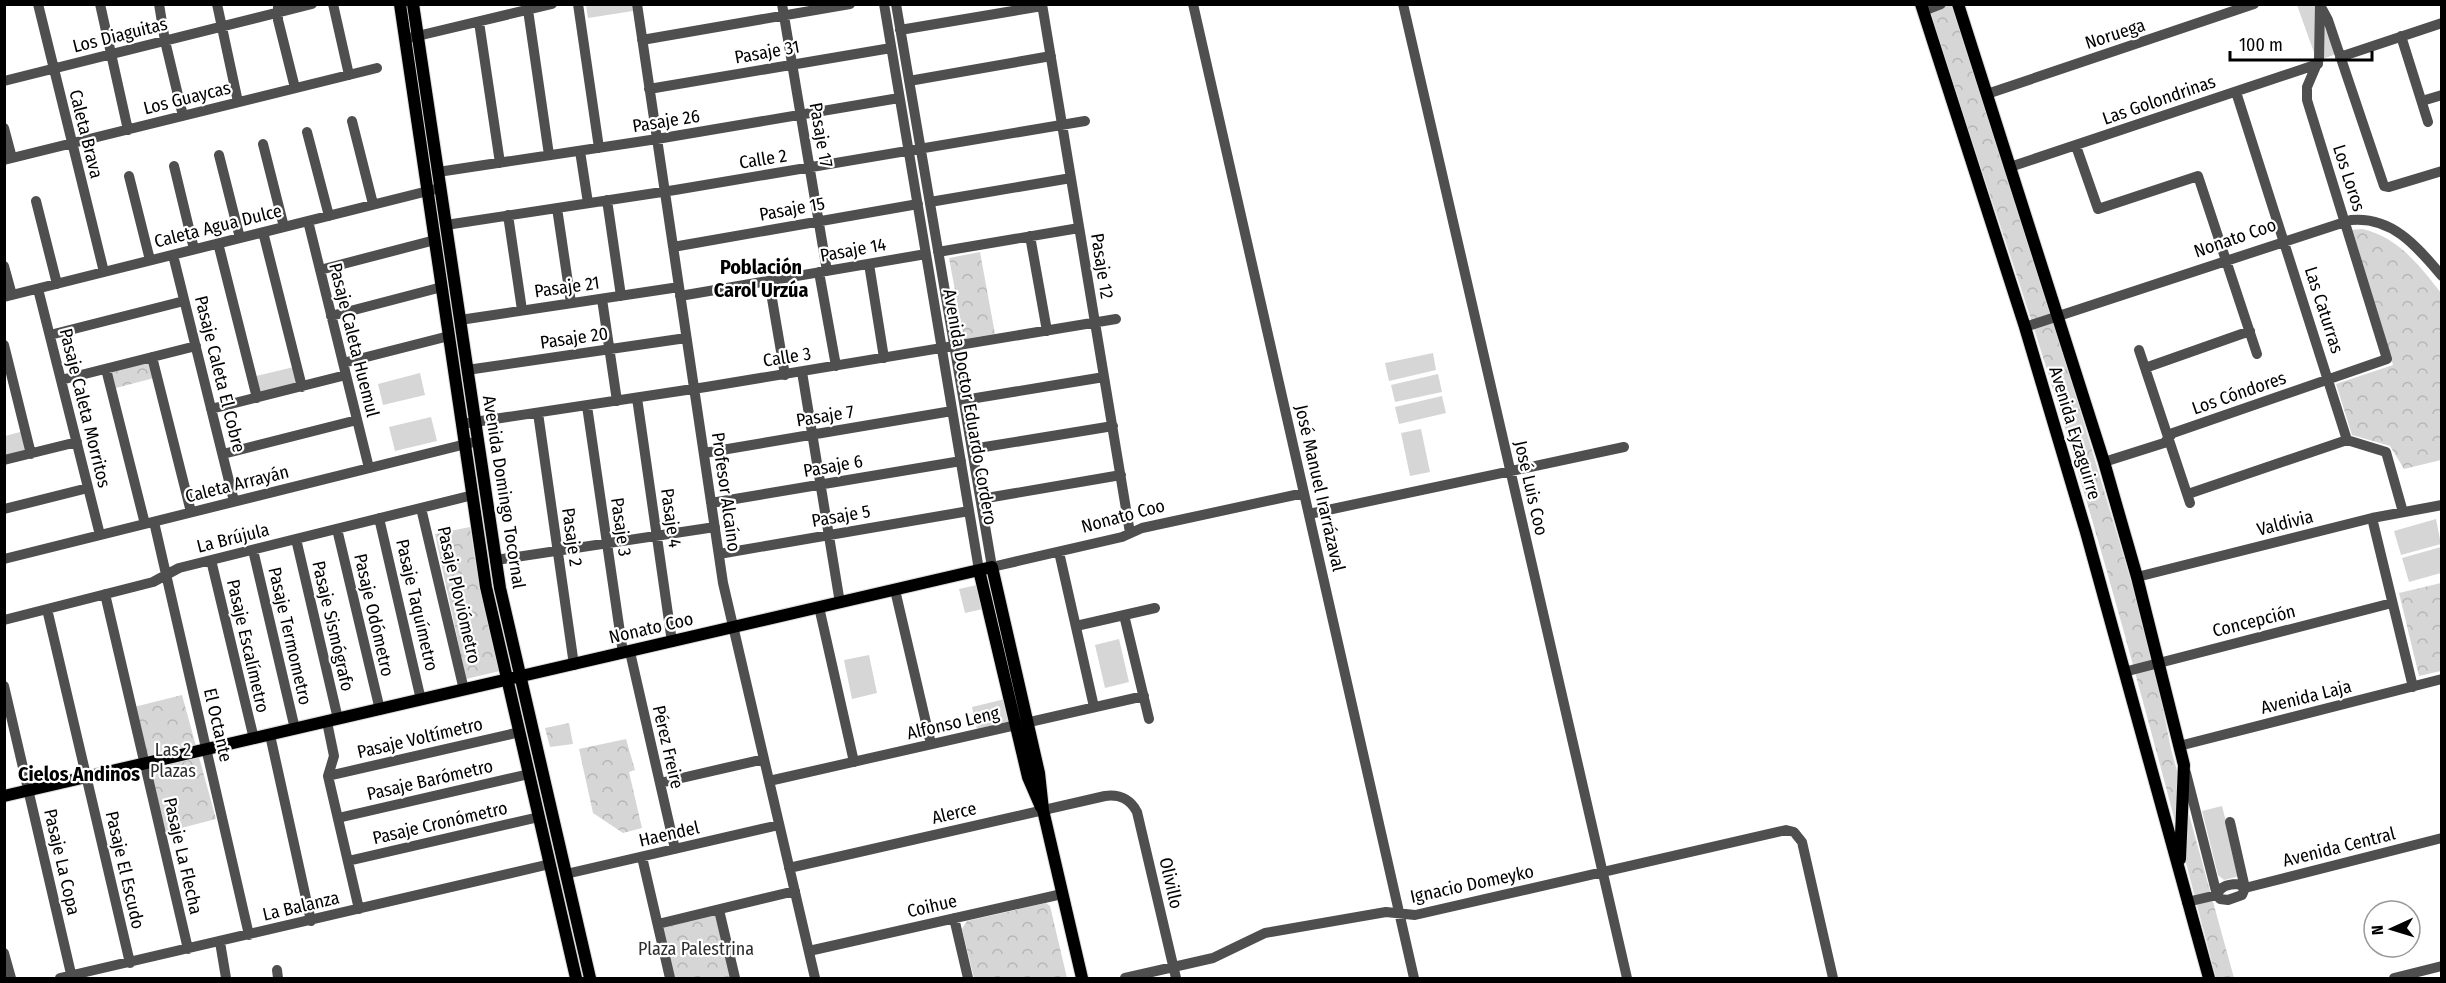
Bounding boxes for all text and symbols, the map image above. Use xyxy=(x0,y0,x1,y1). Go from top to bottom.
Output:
street label: Los Diaguitas xyxy=(70,13,170,57)
street label: Noruega xyxy=(2082,14,2148,54)
scale bar xyxy=(2230,24,2372,62)
text: 100 m xyxy=(2239,34,2283,56)
street label: Pasaje 31 xyxy=(733,35,801,69)
street label: Las Golondrinas xyxy=(2100,70,2219,130)
street label: Los Guaycas xyxy=(141,76,233,119)
street label: Caleta Brava xyxy=(64,87,108,181)
street label: Pasaje 17 xyxy=(804,101,838,169)
street label: Pasaje 26 xyxy=(631,105,701,137)
street label: Los Loros xyxy=(2328,142,2370,214)
street label: Calle 2 xyxy=(738,144,789,174)
street label: Pasaje 15 xyxy=(757,192,827,226)
street label: Caleta Agua Dulce xyxy=(152,199,284,253)
street label: Nonato Coo xyxy=(2191,214,2279,262)
street label: Pasaje 12 xyxy=(1086,232,1118,300)
street label: Pasaje 14 xyxy=(818,233,888,267)
district label: Población Carol Urzúa xyxy=(714,255,808,302)
street label: Pasaje Caleta Huemul xyxy=(324,261,384,420)
street label: Las Caturras xyxy=(2300,264,2348,356)
street label: Pasaje 21 xyxy=(533,272,601,302)
street label: Avenida Doctor Eduardo Cordero xyxy=(938,287,1002,527)
street label: Pasaje Caleta El Cobre xyxy=(190,293,250,455)
street label: Pasaje 20 xyxy=(539,322,609,354)
street label: Pasaje Caleta Morritos xyxy=(55,326,115,490)
street label: Calle 3 xyxy=(761,342,813,372)
street label: Avenida Eyzaguirre xyxy=(2044,364,2106,502)
street label: Los Cóndores xyxy=(2189,367,2289,419)
street label: Avenida Domingo Tocornal xyxy=(478,394,530,590)
street label: Pasaje 7 xyxy=(794,401,856,431)
street label: José Manuel Irarrázaval xyxy=(1290,403,1350,574)
street label: Profesor Alcaíno xyxy=(707,431,745,553)
street label: José Luis Coo xyxy=(1509,439,1553,537)
street label: Pasaje 6 xyxy=(802,450,864,482)
street label: Caleta Arrayán xyxy=(183,460,291,508)
street label: Pasaje 4 xyxy=(656,487,686,549)
street label: Nonato Coo xyxy=(1079,494,1167,538)
street label: Pasaje 3 xyxy=(606,496,636,558)
street label: Pasaje 5 xyxy=(810,500,872,532)
street label: Valdivia xyxy=(2255,505,2316,541)
street label: Pasaje 2 xyxy=(557,506,587,568)
street label: La Brújula xyxy=(194,518,272,558)
street label: Pasaje Ploviómetro xyxy=(433,524,485,666)
street label: Pasaje Taquímetro xyxy=(391,537,443,673)
street label: Pasaje Odómetro xyxy=(349,551,399,679)
street label: Pasaje Sismógrafo xyxy=(307,559,359,693)
street label: Pasaje Termometro xyxy=(263,565,317,707)
street label: Pasaje Escalímetro xyxy=(222,577,274,715)
street label: Concepción xyxy=(2210,600,2298,642)
street label: Nonato Coo xyxy=(607,608,695,648)
street label: Avenida Laja xyxy=(2258,675,2354,719)
street label: El Octante xyxy=(199,686,237,764)
street label: Alfonso Leng xyxy=(905,702,1002,744)
street label: Pérez Freire xyxy=(648,703,688,791)
street label: Pasaje Voltímetro xyxy=(355,713,485,763)
park label: Las 2 Plazas xyxy=(150,739,196,782)
street label: Pasaje Barómetro xyxy=(365,755,495,805)
district label: Cielos Andinos xyxy=(18,762,140,786)
street label: Pasaje La Flecha xyxy=(159,795,207,917)
street label: Pasaje Cronómetro xyxy=(370,797,510,849)
street label: Alerce xyxy=(930,797,979,829)
street label: Pasaje La Copa xyxy=(39,807,85,917)
street label: Pasaje El Escudo xyxy=(101,809,149,931)
street label: Haendel xyxy=(637,816,702,852)
street label: Avenida Central xyxy=(2280,822,2398,872)
street label: Olivillo xyxy=(1154,855,1188,911)
street label: Ignacio Domeyko xyxy=(1408,860,1536,908)
street label: La Balanza xyxy=(260,886,342,925)
street label: Coihue xyxy=(905,890,959,922)
north arrow xyxy=(2362,899,2422,959)
text: N xyxy=(2368,925,2387,935)
park label: Plaza Palestrina xyxy=(638,938,754,960)

